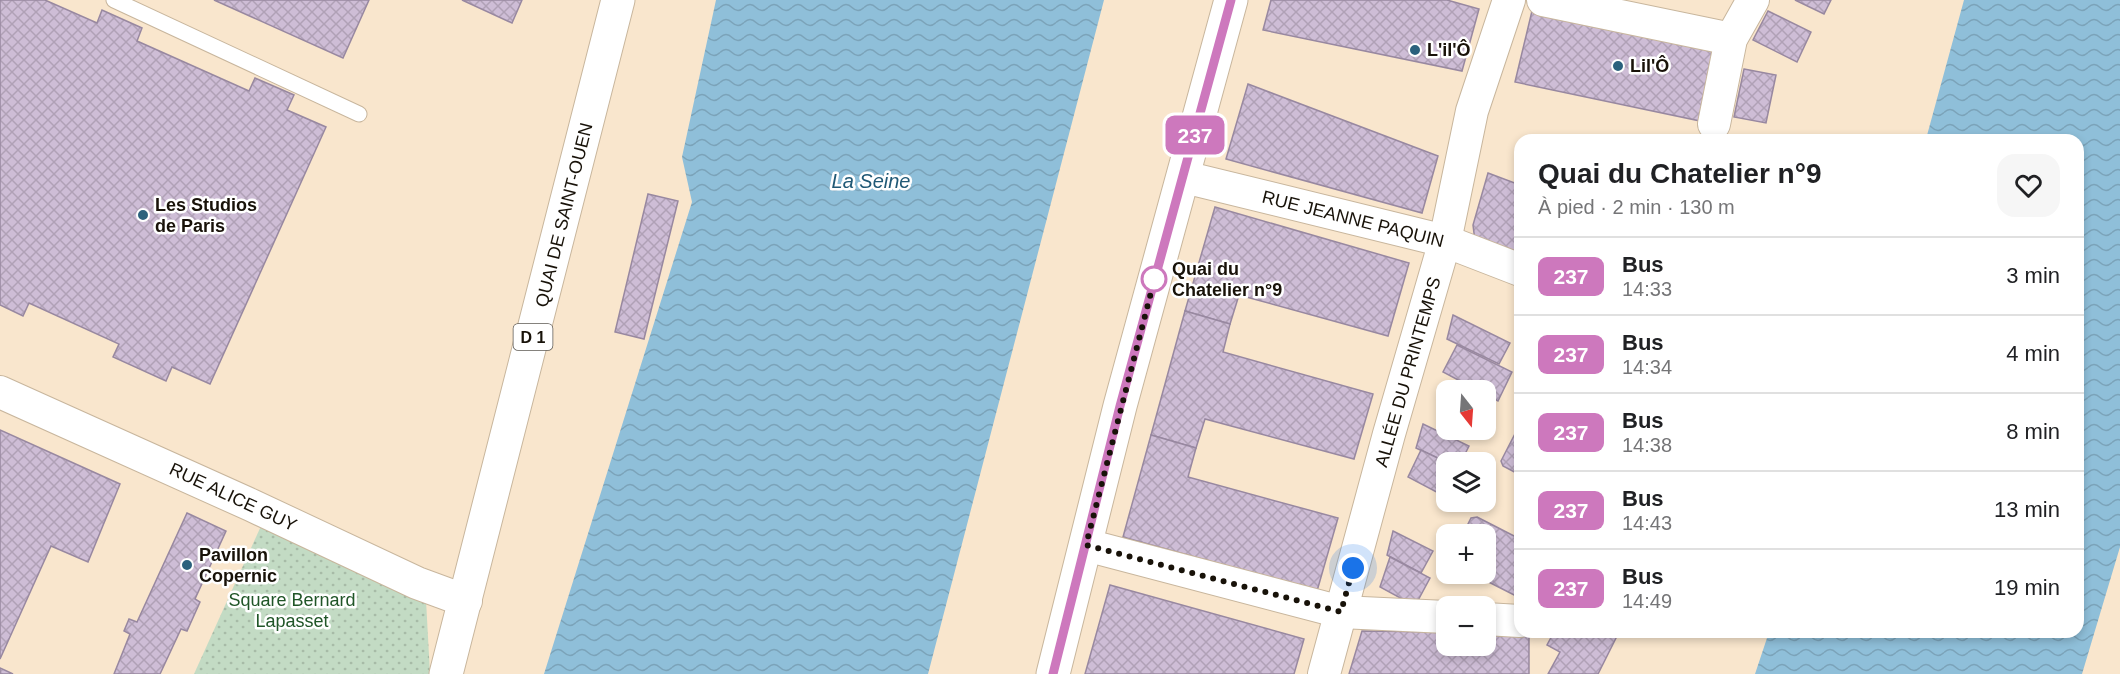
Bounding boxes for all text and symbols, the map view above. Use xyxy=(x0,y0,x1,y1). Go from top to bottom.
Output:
place label: L'il'Ô xyxy=(1427,39,1471,60)
marker: L'il'Ô xyxy=(1408,43,1422,57)
place label: Lil'Ô xyxy=(1630,55,1669,76)
marker: Lil'Ô xyxy=(1611,59,1625,73)
line badge: 237 xyxy=(1160,116,1230,154)
street label: QUAI DE SAINT-OUEN xyxy=(531,121,597,309)
text: 237 xyxy=(1177,124,1213,147)
button: heart xyxy=(1997,154,2060,217)
text: Quai du Chatelier n°9 xyxy=(1538,158,1821,189)
water label: La Seine xyxy=(832,170,910,192)
street label: RUE JEANNE PAQUIN xyxy=(1260,187,1446,251)
place label: Les Studios de Paris xyxy=(155,195,257,236)
text: À pied · 2 min · 130 m xyxy=(1538,196,1735,218)
marker: Les Studios de Paris xyxy=(136,208,150,222)
text: Bus xyxy=(1622,252,1664,277)
place label: Quai du Chatelier n°9 xyxy=(1172,259,1282,300)
text: 3 min xyxy=(2006,263,2060,288)
text: 237 xyxy=(1553,265,1589,288)
marker: Quai du Chatelier n°9 xyxy=(1141,266,1167,292)
street label: ALLÉE DU PRINTEMPS xyxy=(1371,275,1445,469)
text: 14:33 xyxy=(1622,278,1672,300)
road number: D 1 xyxy=(514,324,552,350)
text: Bus xyxy=(1622,330,1664,355)
text: 4 min xyxy=(2006,341,2060,366)
text: 237 xyxy=(1553,343,1589,366)
text: 14:34 xyxy=(1622,356,1672,378)
north arrow xyxy=(1436,380,1496,440)
map controls xyxy=(1436,380,1496,656)
text: Bus xyxy=(1622,408,1664,433)
text: 8 min xyxy=(2006,419,2060,444)
text: 237 xyxy=(1553,421,1589,444)
text: 14:38 xyxy=(1622,434,1672,456)
button: layers xyxy=(1436,452,1496,512)
street label: RUE ALICE GUY xyxy=(166,459,300,535)
text: Bus xyxy=(1622,486,1664,511)
text: 13 min xyxy=(1994,497,2060,522)
text: 237 xyxy=(1553,499,1589,522)
text: 14:43 xyxy=(1622,512,1672,534)
button: + xyxy=(1436,524,1496,584)
place label: Pavillon Copernic xyxy=(199,545,277,586)
your location xyxy=(1338,553,1368,583)
marker: Pavillon Copernic xyxy=(180,558,194,572)
text: Bus xyxy=(1622,564,1664,589)
text: 19 min xyxy=(1994,575,2060,600)
text: 237 xyxy=(1553,577,1589,600)
park label: Square Bernard Lapasset xyxy=(228,590,356,631)
text: 14:49 xyxy=(1622,590,1672,612)
button: − xyxy=(1436,596,1496,656)

